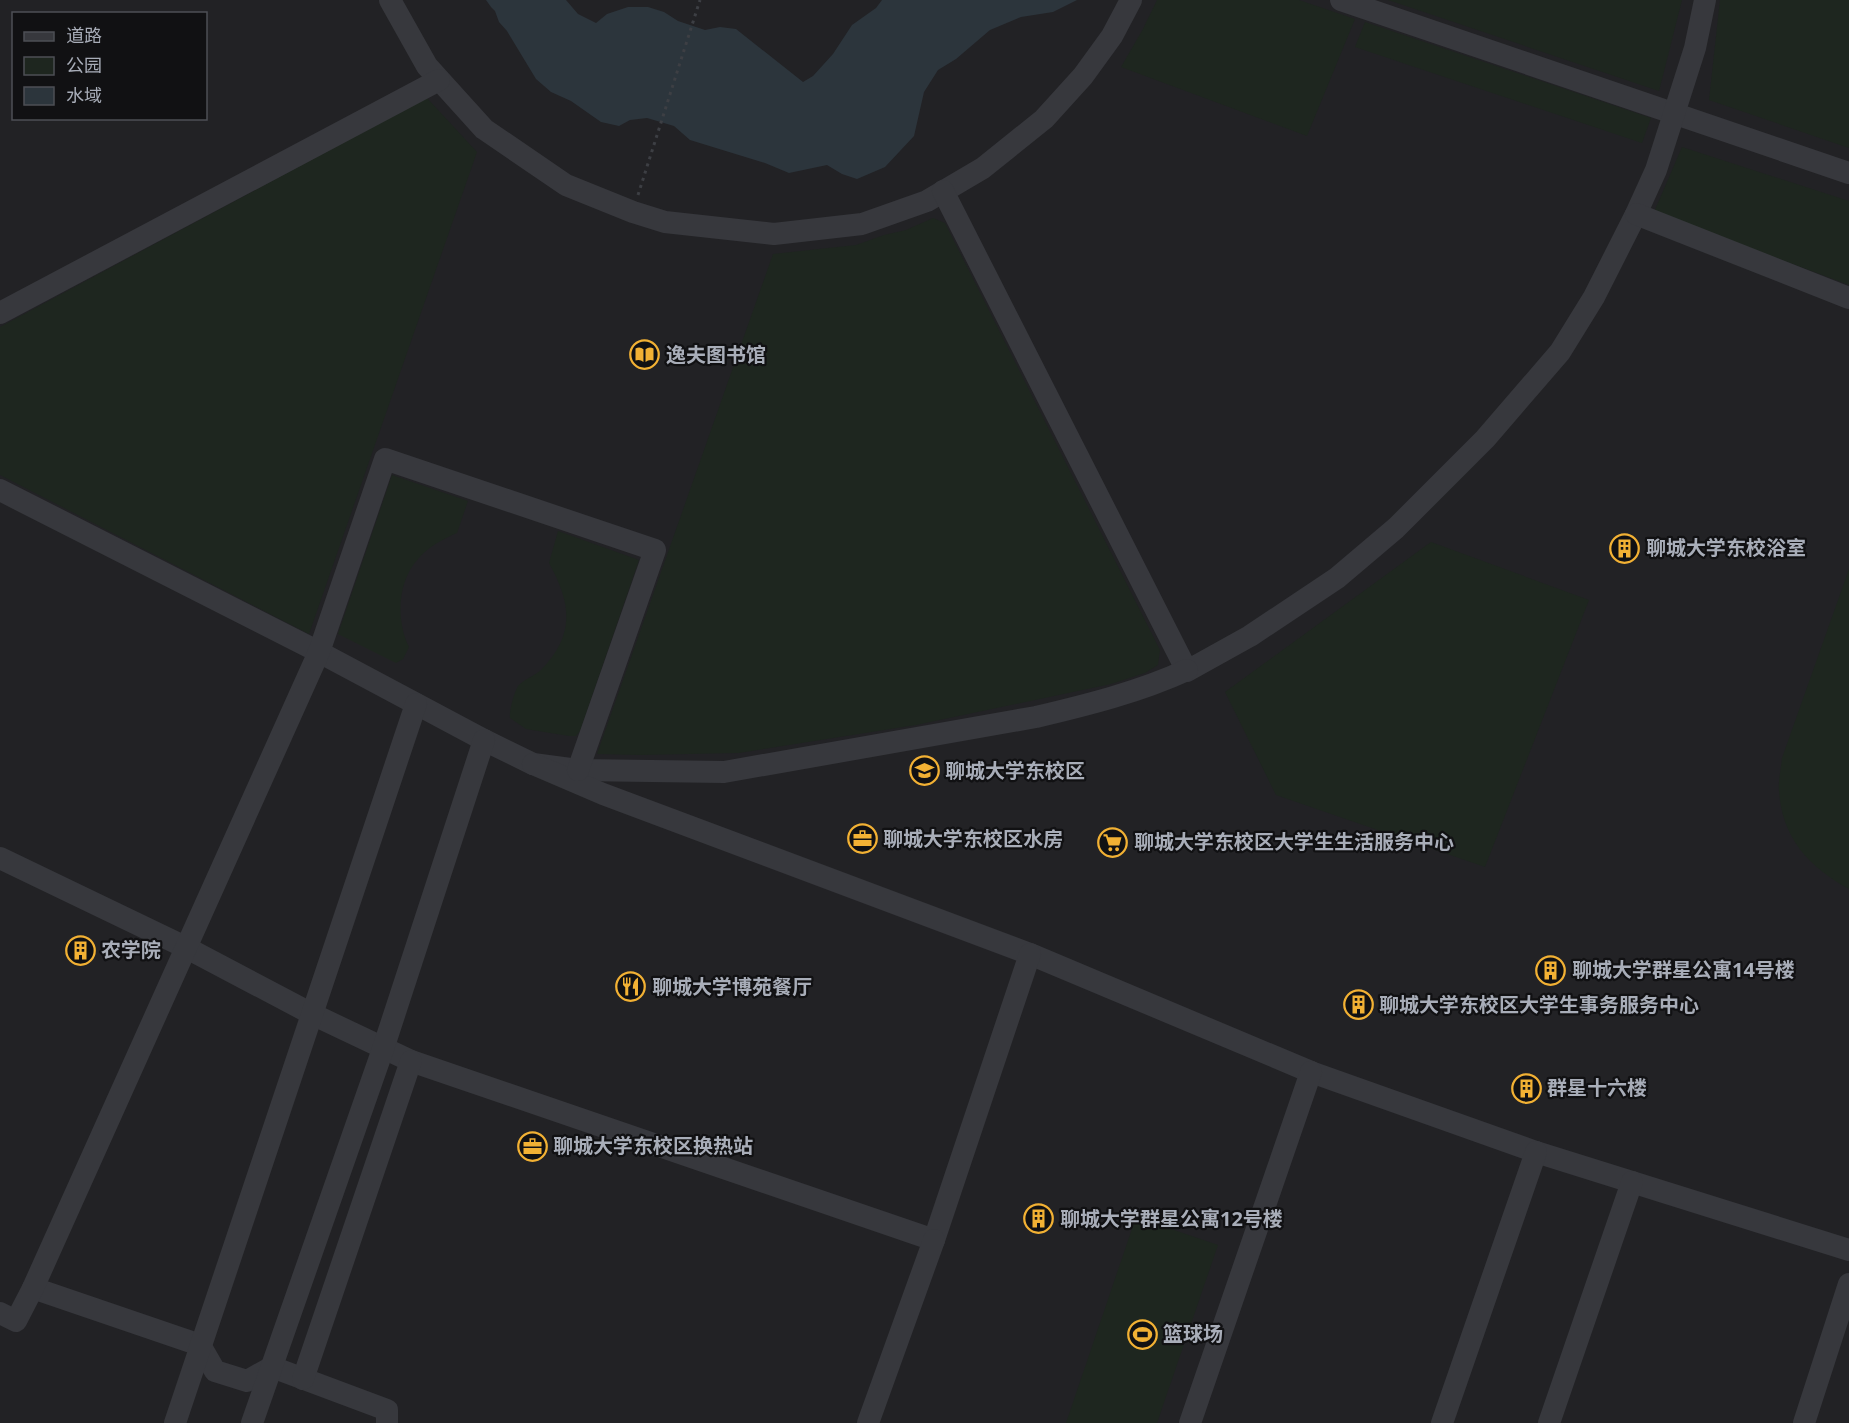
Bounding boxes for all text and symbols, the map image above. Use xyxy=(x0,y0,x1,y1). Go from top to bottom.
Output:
legend xyxy=(12,12,207,120)
text: 道路 xyxy=(66,23,102,47)
text: 公园 xyxy=(66,53,102,77)
text: 水域 xyxy=(66,83,102,107)
library icon: 逸夫图书馆 xyxy=(629,339,661,371)
place label: 逸夫图书馆 xyxy=(666,341,766,368)
building icon: 聊城大学东校浴室 xyxy=(1609,532,1641,564)
place label: 聊城大学东校浴室 xyxy=(1646,534,1806,561)
school or university icon: 聊城大学东校区 xyxy=(908,755,940,787)
place label: 聊城大学东校区 xyxy=(945,757,1085,784)
office icon: 聊城大学东校区水房 xyxy=(846,823,878,855)
place label: 聊城大学东校区水房 xyxy=(883,825,1063,852)
supermarket icon: 聊城大学东校区大学生生活服务中心 xyxy=(1097,826,1129,858)
place label: 聊城大学东校区大学生生活服务中心 xyxy=(1134,828,1454,855)
building icon: 农学院 xyxy=(64,934,96,966)
place label: 农学院 xyxy=(101,936,161,963)
building icon: 聊城大学群星公寓14号楼 xyxy=(1535,954,1567,986)
place label: 聊城大学群星公寓14号楼 xyxy=(1572,956,1795,983)
restaurant icon: 聊城大学博苑餐厅 xyxy=(615,971,647,1003)
place label: 聊城大学博苑餐厅 xyxy=(652,973,812,1000)
building icon: 聊城大学东校区大学生事务服务中心 xyxy=(1342,989,1374,1021)
place label: 聊城大学东校区大学生事务服务中心 xyxy=(1379,991,1699,1018)
building icon: 群星十六楼 xyxy=(1510,1072,1542,1104)
place label: 群星十六楼 xyxy=(1547,1074,1647,1101)
office icon: 聊城大学东校区换热站 xyxy=(516,1130,548,1162)
place label: 聊城大学东校区换热站 xyxy=(553,1132,753,1159)
building icon: 聊城大学群星公寓12号楼 xyxy=(1023,1203,1055,1235)
place label: 聊城大学群星公寓12号楼 xyxy=(1060,1205,1283,1232)
sports icon: 篮球场 xyxy=(1126,1318,1158,1350)
place label: 篮球场 xyxy=(1163,1320,1223,1347)

